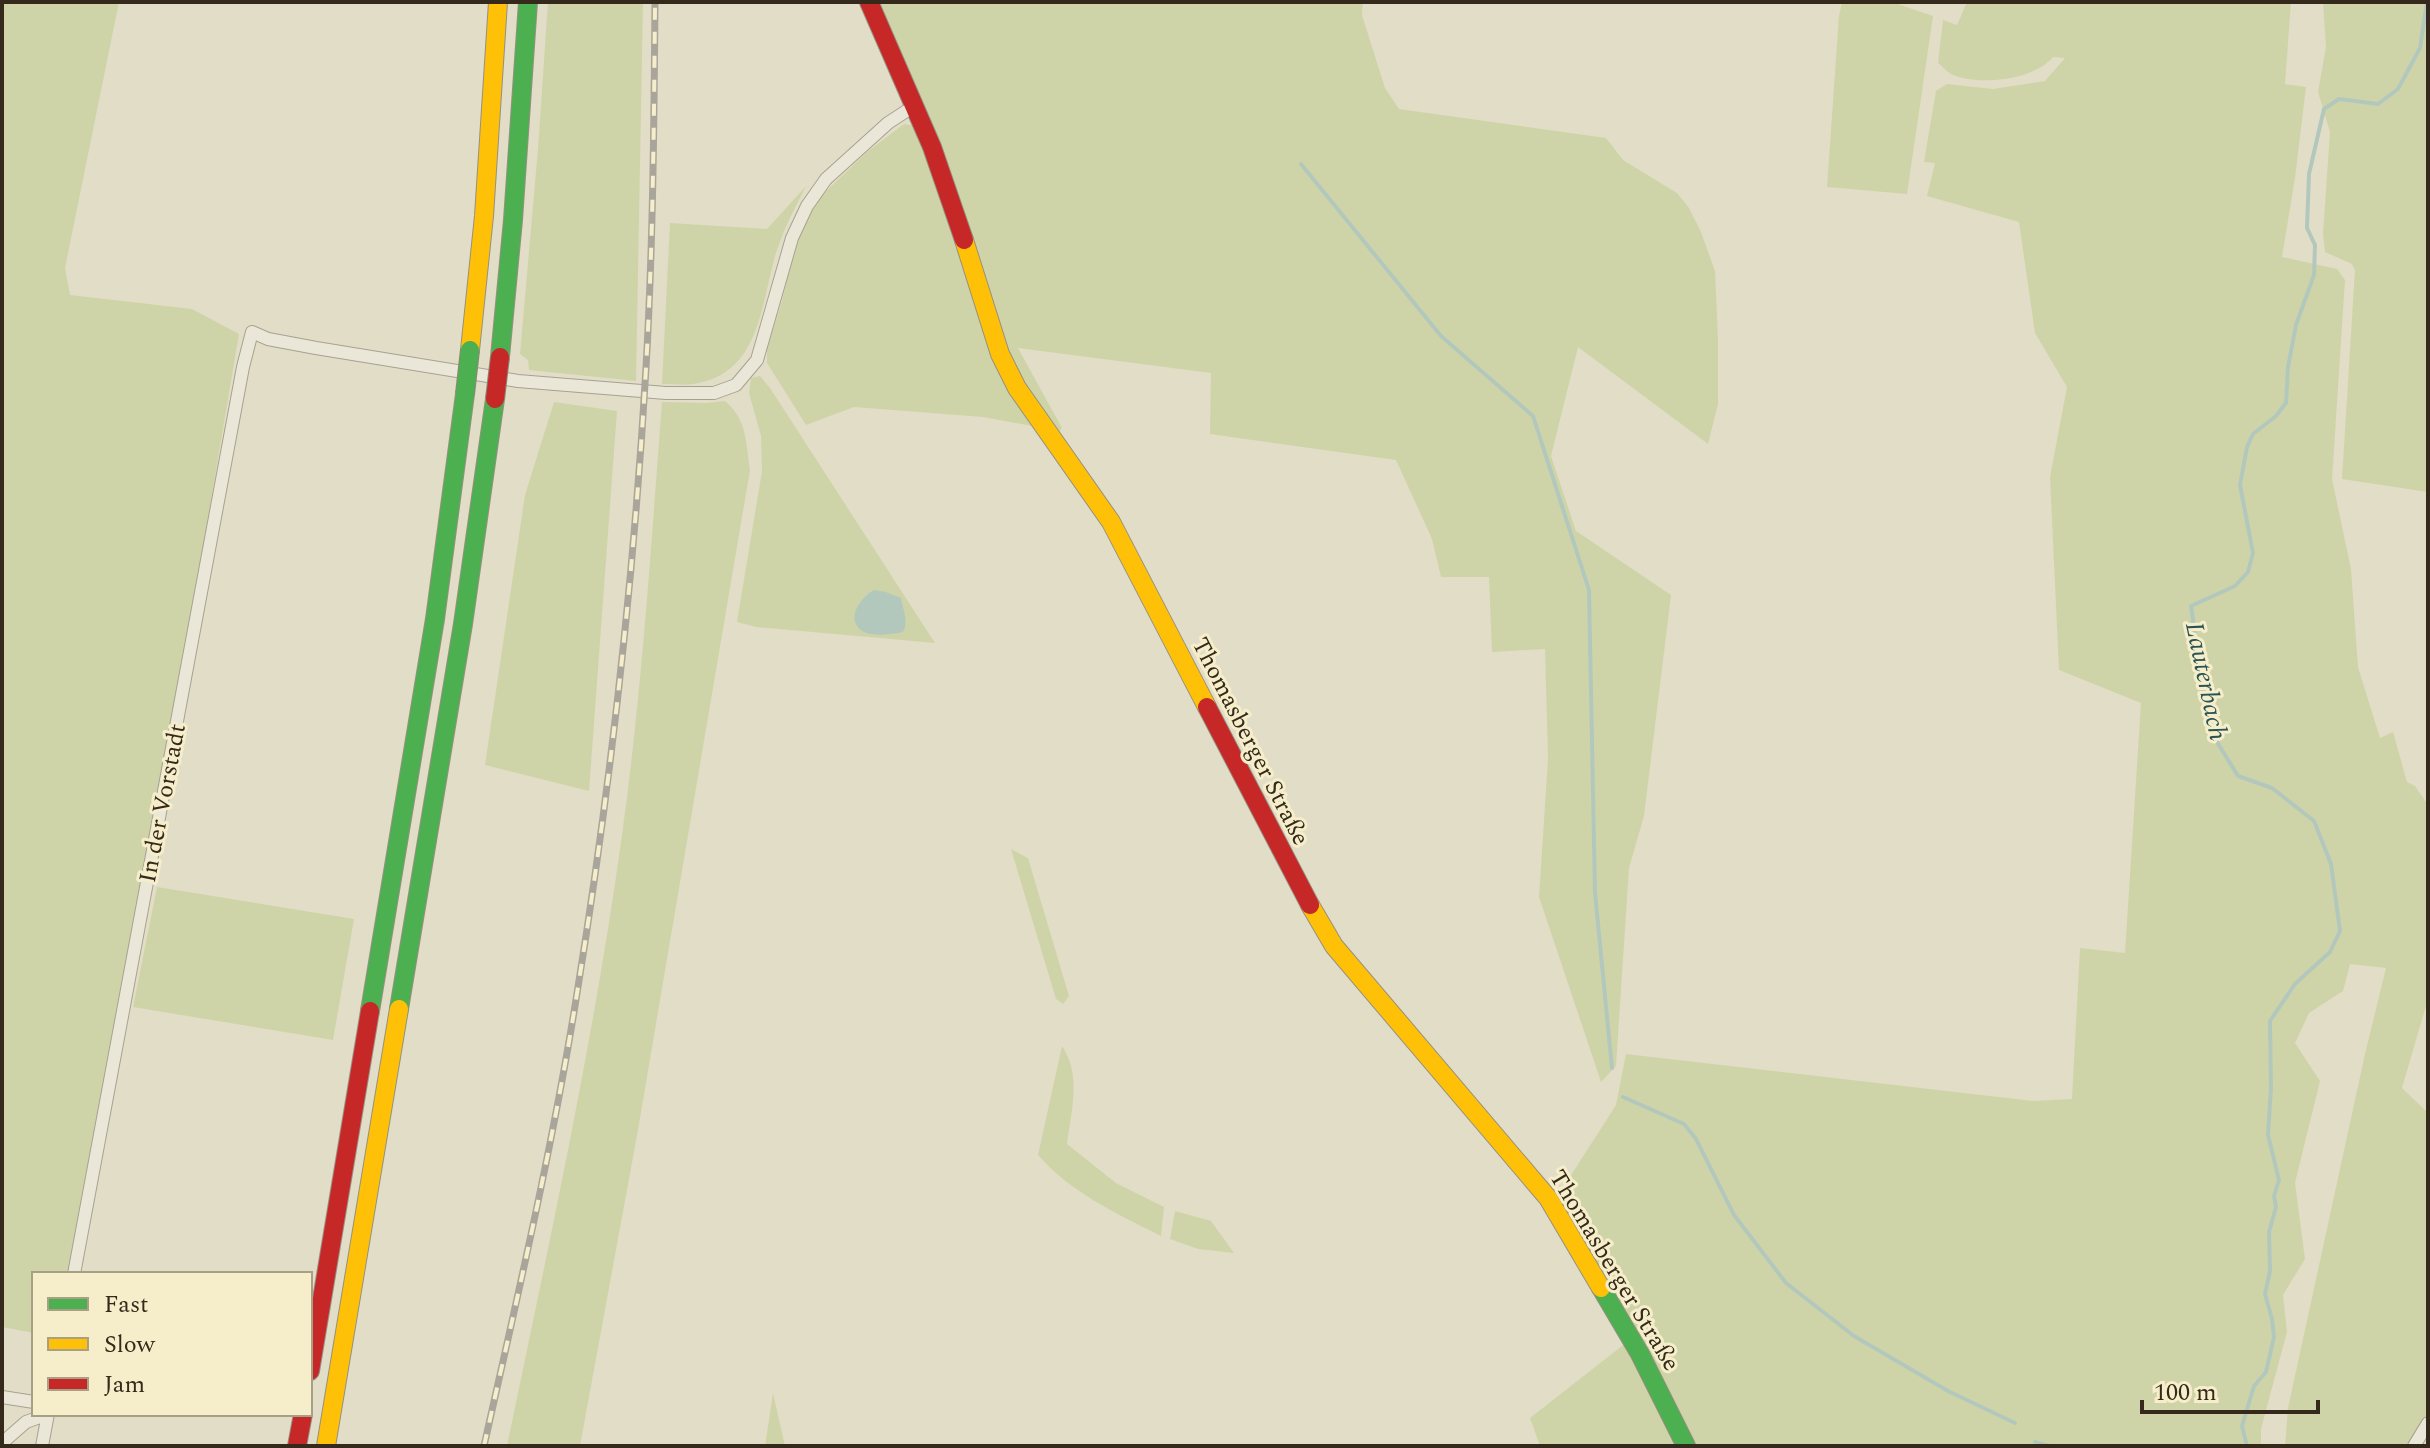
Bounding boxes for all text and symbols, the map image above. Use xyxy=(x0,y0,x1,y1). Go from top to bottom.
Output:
water label: Lauterbach xyxy=(2174,618,2238,744)
street label: Thomasberger Straße xyxy=(1182,631,1318,852)
street label: In der Vorstadt xyxy=(130,721,196,886)
street label: Thomasberger Straße xyxy=(1540,1163,1689,1378)
legend xyxy=(32,1272,312,1416)
text: Fast xyxy=(104,1287,149,1323)
text: Slow xyxy=(104,1327,156,1363)
scale bar xyxy=(2142,1364,2318,1414)
text: Jam xyxy=(104,1367,145,1403)
text: 100 m xyxy=(2154,1375,2217,1411)

